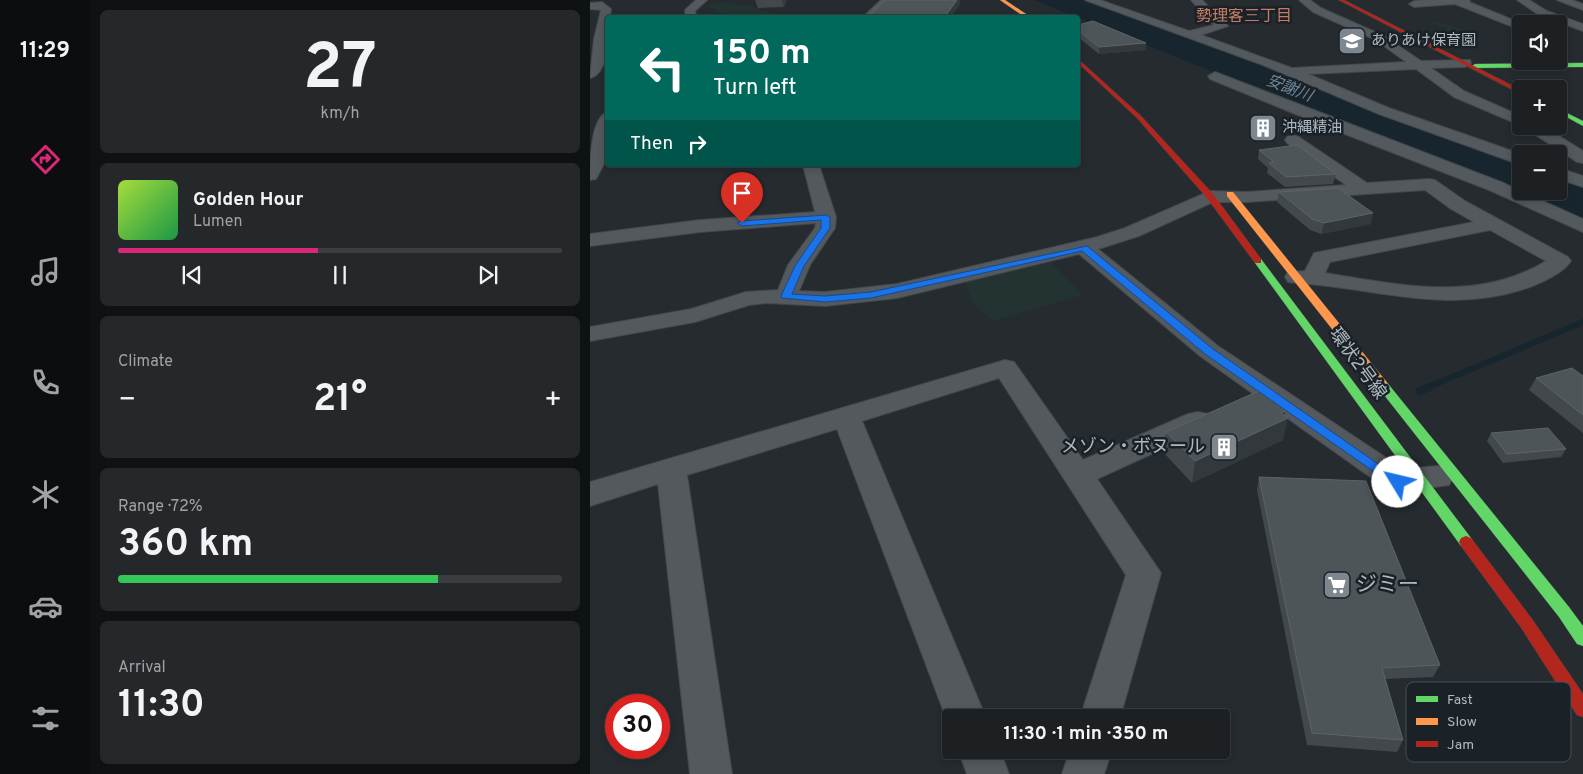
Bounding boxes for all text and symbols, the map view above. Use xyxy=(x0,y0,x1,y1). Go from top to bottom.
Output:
district label: 勢理客三丁目 xyxy=(1196,7,1292,27)
map controls xyxy=(1512,15,1567,200)
button: sound xyxy=(1512,15,1567,70)
school or university icon: ありあけ保育園 xyxy=(1337,26,1367,56)
text: 27 xyxy=(303,30,377,112)
text: 150 m xyxy=(713,32,811,76)
place label: ありあけ保育園 xyxy=(1371,32,1476,51)
icon: left xyxy=(630,35,695,100)
text: 11:29 xyxy=(20,38,70,65)
water label: 安謝川 xyxy=(1263,71,1317,108)
text: Turn left xyxy=(713,75,796,102)
button: + xyxy=(1512,80,1567,135)
text: km/h xyxy=(321,104,359,124)
building icon: 沖縄精油 xyxy=(1248,113,1278,143)
place label: 沖縄精油 xyxy=(1282,118,1342,138)
icon: right xyxy=(683,130,711,158)
text: Then xyxy=(630,132,673,156)
icon: directions xyxy=(28,142,63,177)
button: − xyxy=(1512,145,1567,200)
pin xyxy=(721,172,763,223)
icon: arrive xyxy=(728,179,756,207)
text: Golden Hour xyxy=(193,188,304,212)
text: Lumen xyxy=(193,212,243,232)
icon: music xyxy=(28,254,63,289)
icon: previous xyxy=(178,261,206,289)
icon: pause xyxy=(326,261,354,289)
icon: next xyxy=(474,261,502,289)
street label: 環状2号線 xyxy=(1323,324,1391,404)
text: Climate xyxy=(118,352,173,372)
icon: phone xyxy=(28,365,63,400)
text: 21° xyxy=(313,376,367,425)
text: − xyxy=(118,383,136,419)
text: + xyxy=(544,383,562,419)
building icon: メゾン・ボヌール xyxy=(1209,432,1239,462)
place label: メゾン・ボヌール xyxy=(1061,436,1205,459)
position arrow xyxy=(1371,455,1423,507)
icon: climate xyxy=(28,477,63,512)
text: Range · 72% xyxy=(118,497,203,517)
text: 360 km xyxy=(118,521,253,570)
supermarket icon: ジミー xyxy=(1322,570,1352,600)
place label: ジミー xyxy=(1356,572,1419,599)
icon: car xyxy=(28,589,63,624)
text: Arrival xyxy=(118,658,166,678)
text: 11:30 xyxy=(118,682,205,731)
legend xyxy=(1406,682,1571,762)
text: Fast xyxy=(1447,692,1473,709)
speed limit sign: 30 xyxy=(605,694,670,759)
icon: filters xyxy=(28,701,63,736)
text: Slow xyxy=(1447,714,1477,731)
text: 11:30 · 1 min · 350 m xyxy=(1004,722,1168,746)
text: Jam xyxy=(1447,737,1474,754)

